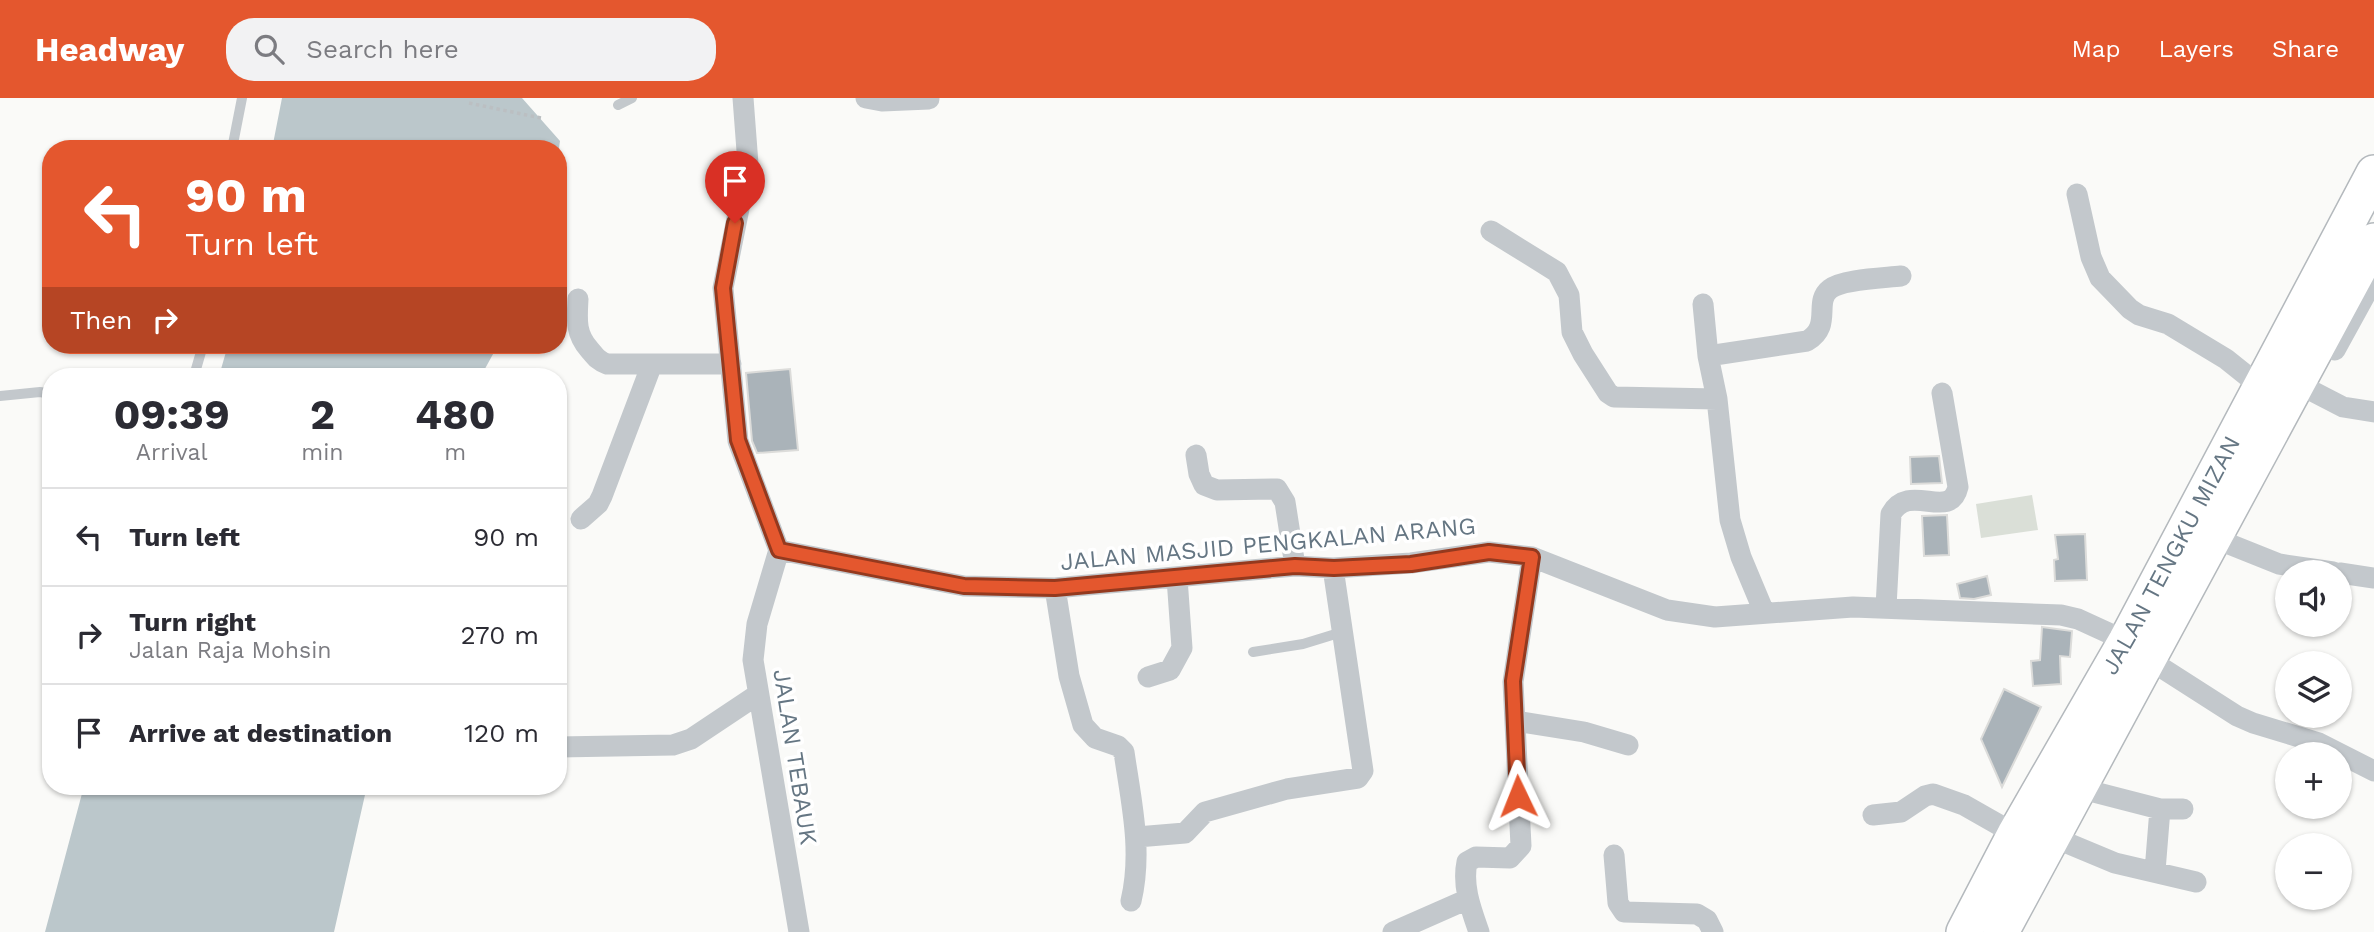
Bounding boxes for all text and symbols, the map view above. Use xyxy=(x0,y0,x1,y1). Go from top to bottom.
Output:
search box xyxy=(226,18,716,81)
text: Headway xyxy=(35,30,184,69)
icon: search xyxy=(250,30,288,68)
text: Search here xyxy=(306,34,459,64)
text: Map xyxy=(2072,35,2120,63)
text: Layers xyxy=(2158,35,2234,63)
text: Share xyxy=(2272,35,2339,63)
pin xyxy=(705,151,765,223)
icon: arrive xyxy=(716,162,754,200)
text: 90 m xyxy=(185,166,307,224)
icon: left xyxy=(70,168,161,259)
text: Turn left xyxy=(185,225,318,263)
icon: right xyxy=(146,301,184,339)
text: Then xyxy=(70,305,132,335)
text: 09:39 xyxy=(113,390,230,439)
text: 2 xyxy=(310,390,335,439)
text: 480 xyxy=(415,390,496,439)
street label: JALAN TENGKU MIZAN xyxy=(2096,431,2246,679)
text: Arrival xyxy=(136,439,208,466)
text: min xyxy=(301,439,344,466)
text: m xyxy=(444,439,466,466)
street label: JALAN MASJID PENGKALAN ARANG xyxy=(1059,512,1477,576)
icon: left xyxy=(70,518,108,556)
text: Turn left xyxy=(129,522,240,552)
text: 90 m xyxy=(473,522,539,552)
map controls xyxy=(2275,560,2352,910)
button: sound xyxy=(2275,560,2352,637)
text: Turn right xyxy=(129,607,256,637)
icon: right xyxy=(70,616,108,654)
text: 270 m xyxy=(460,620,539,650)
text: Jalan Raja Mohsin xyxy=(129,637,332,664)
button: layers xyxy=(2275,651,2352,728)
street label: JALAN TEBAUK xyxy=(767,667,823,847)
icon: arrive xyxy=(70,714,108,752)
text: Arrive at destination xyxy=(129,718,392,748)
text: 120 m xyxy=(464,718,539,748)
button: + xyxy=(2275,742,2352,819)
position arrow xyxy=(1481,759,1555,833)
button: − xyxy=(2275,833,2352,910)

